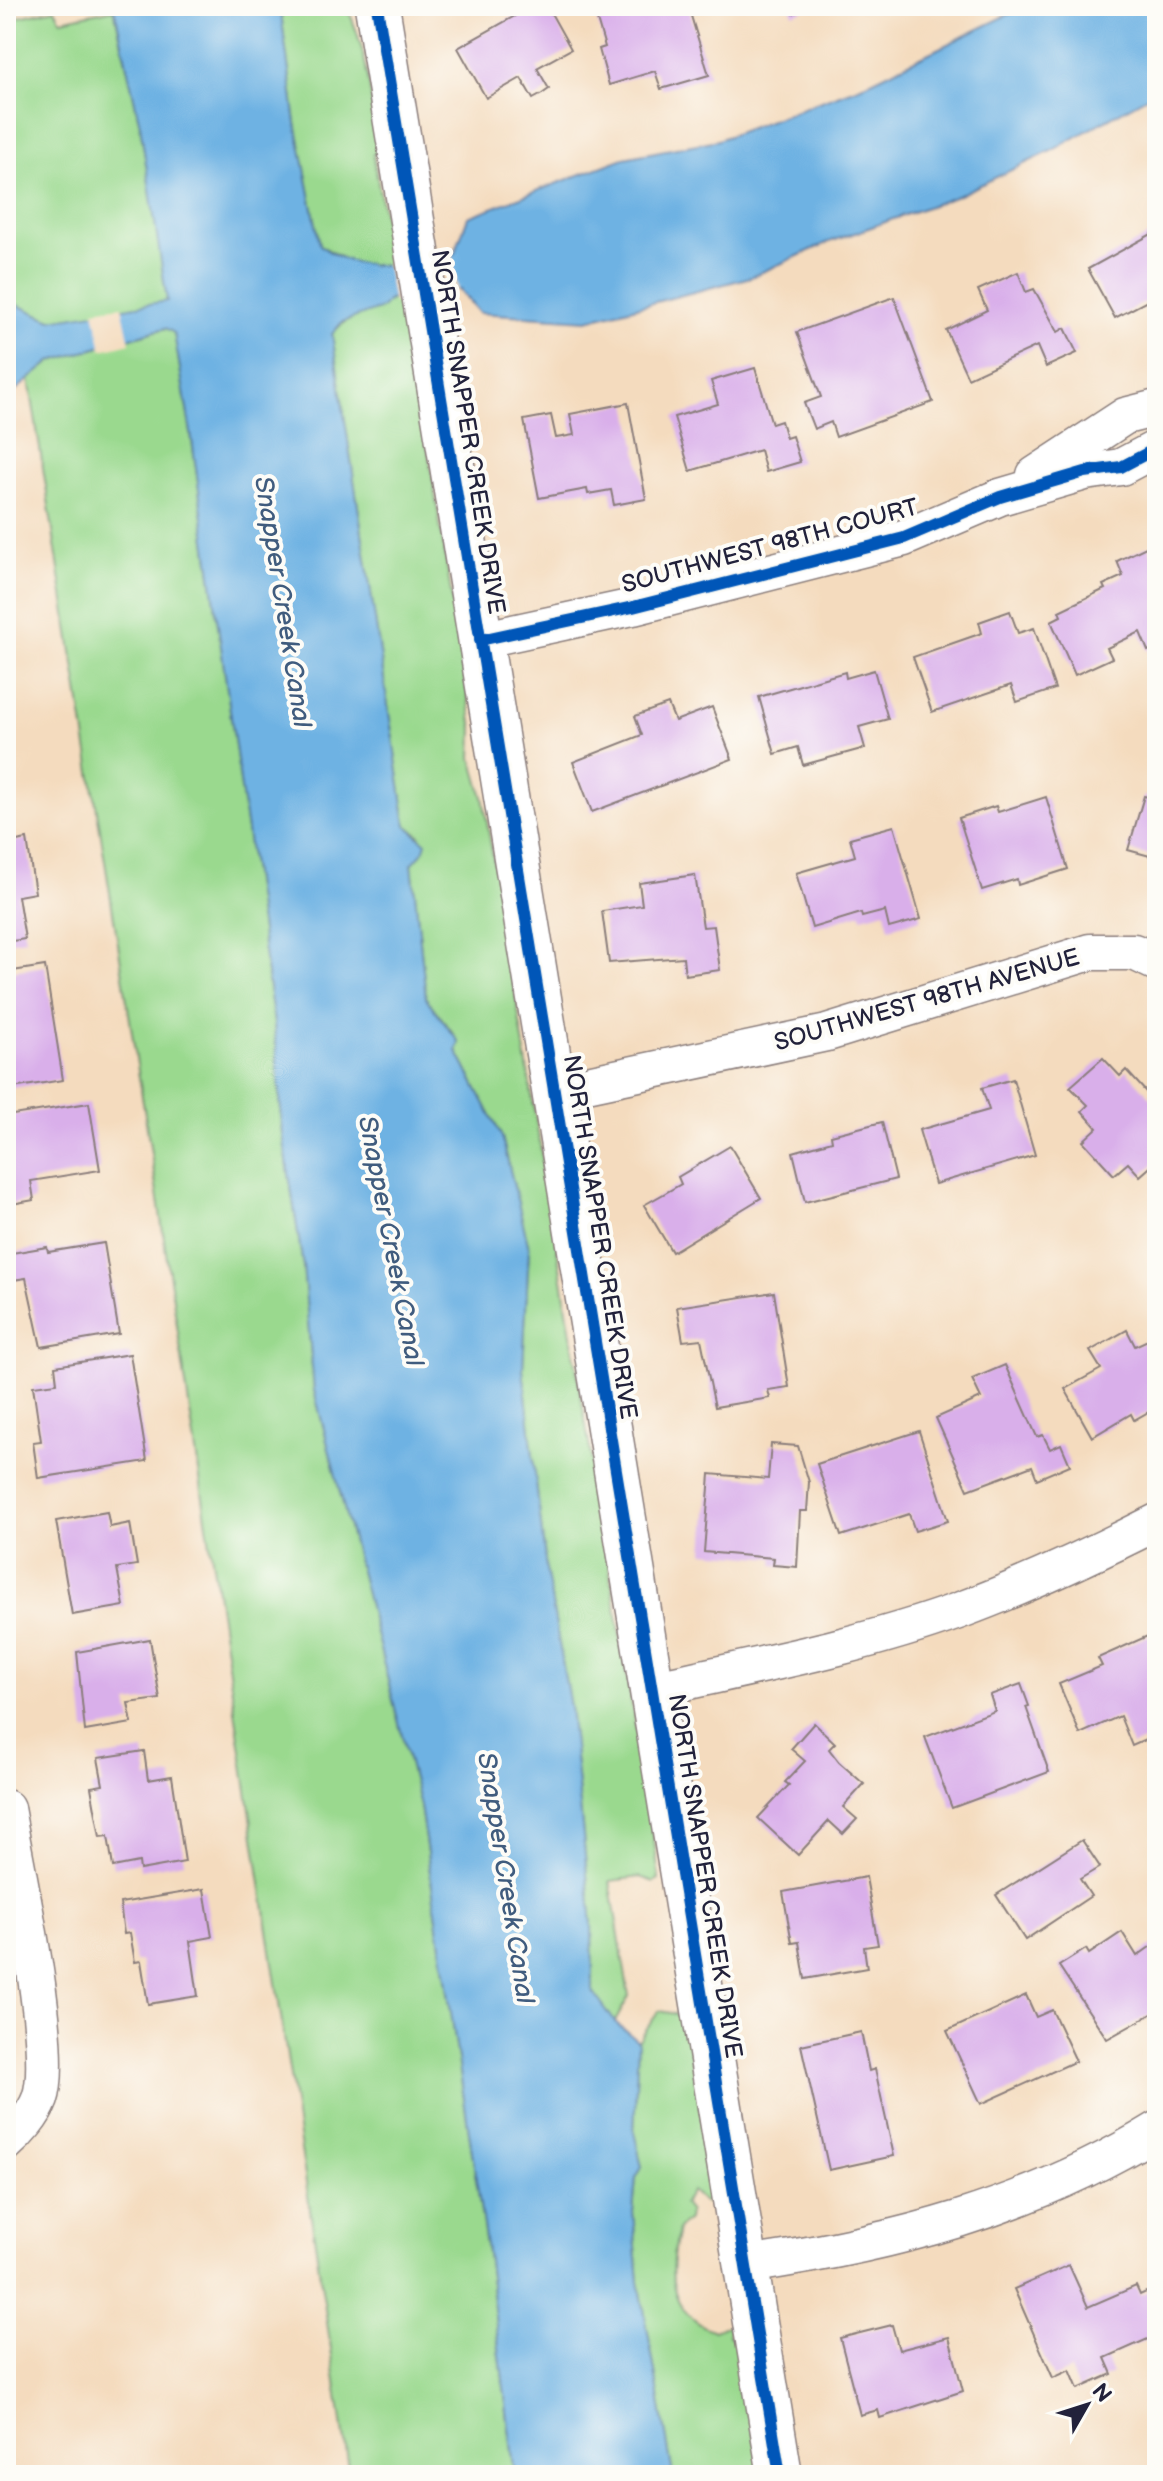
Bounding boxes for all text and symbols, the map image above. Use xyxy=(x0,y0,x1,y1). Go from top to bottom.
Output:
street label: NORTH SNAPPER CREEK DRIVE xyxy=(425,248,511,616)
water label: Snapper Creek Canal xyxy=(247,474,317,731)
street label: SOUTHWEST 98TH COURT xyxy=(618,492,922,600)
street label: SOUTHWEST 98TH AVENUE xyxy=(771,942,1083,1058)
street label: NORTH SNAPPER CREEK DRIVE xyxy=(557,1053,643,1421)
water label: Snapper Creek Canal xyxy=(351,1113,430,1370)
street label: NORTH SNAPPER CREEK DRIVE xyxy=(662,1692,748,2060)
water label: Snapper Creek Canal xyxy=(470,1750,540,2007)
north arrow xyxy=(1047,2365,1127,2445)
text: N xyxy=(1086,2378,1117,2408)

